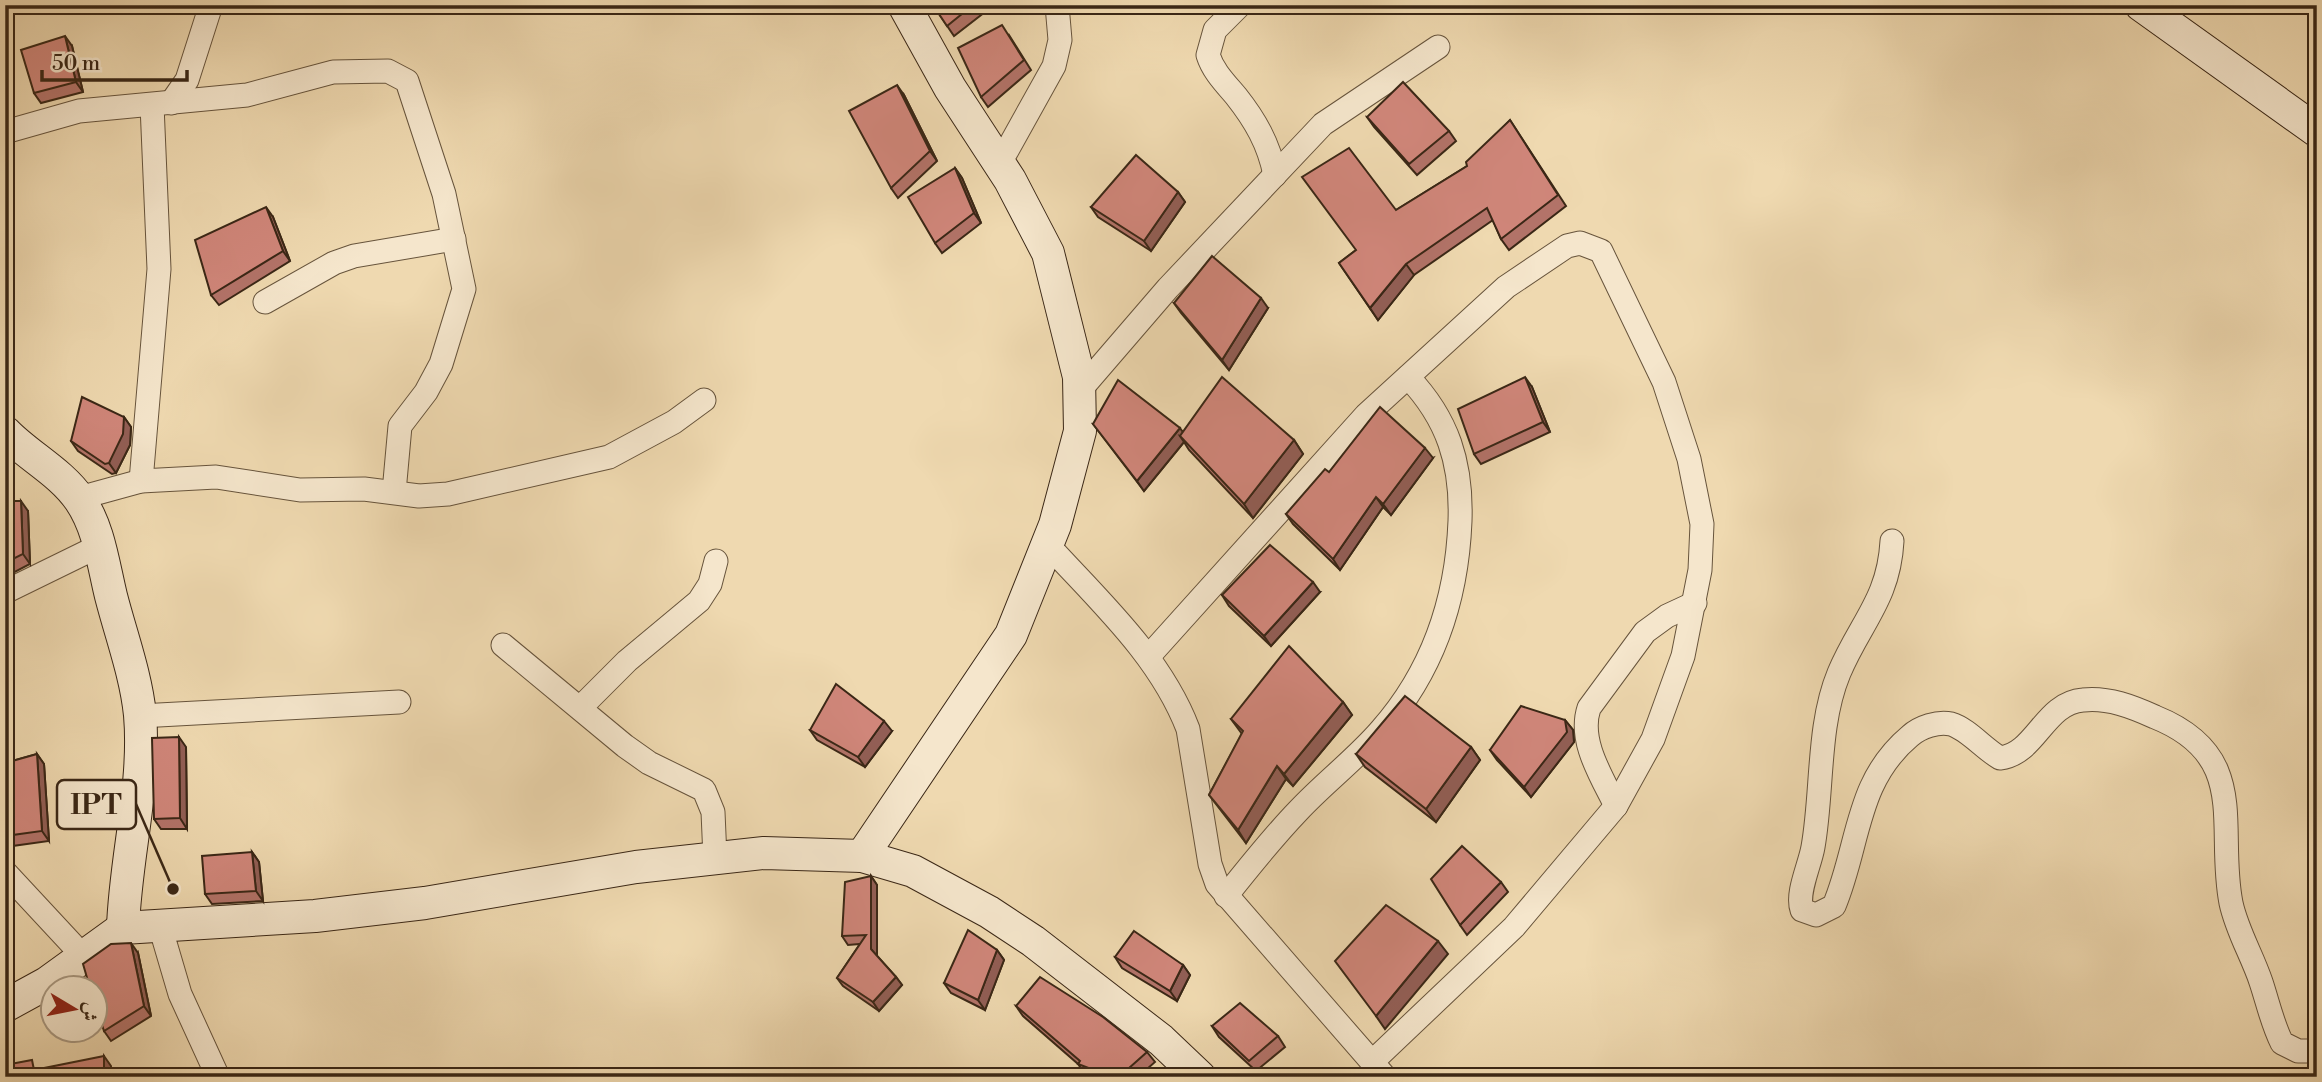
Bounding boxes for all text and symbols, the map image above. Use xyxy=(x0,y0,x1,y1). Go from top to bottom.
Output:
scale bar xyxy=(42,38,187,82)
text: 50 m xyxy=(52,51,100,77)
callout: IPT xyxy=(57,780,136,829)
text: IPT xyxy=(70,788,122,823)
north arrow xyxy=(38,974,108,1044)
text: ش xyxy=(76,1000,103,1023)

